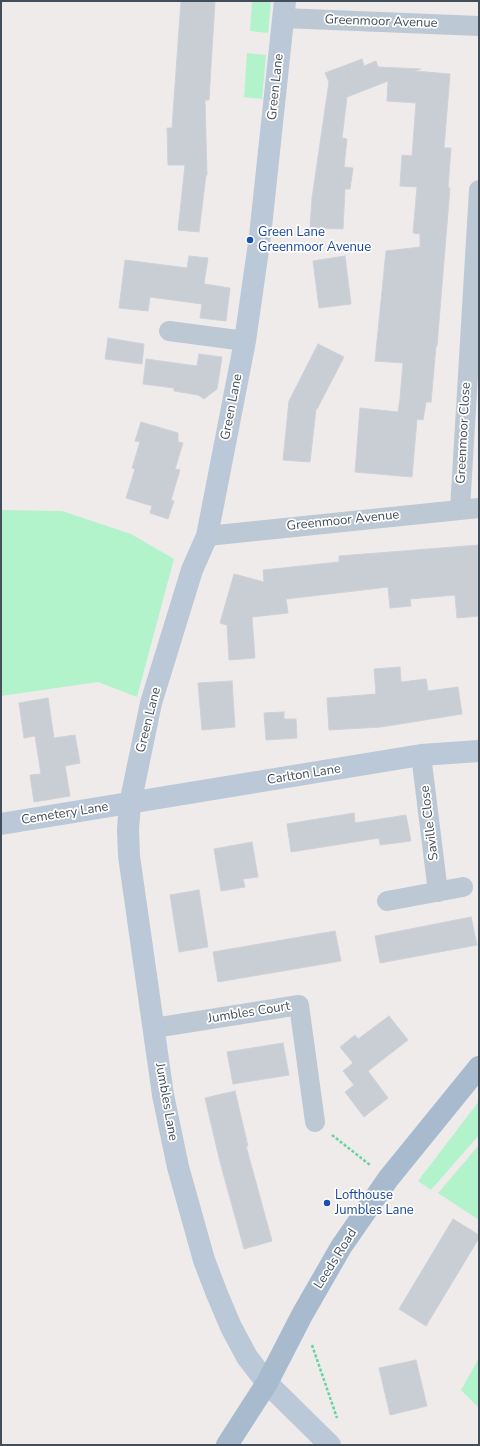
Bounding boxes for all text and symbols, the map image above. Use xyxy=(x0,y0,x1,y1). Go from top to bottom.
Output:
street label: Greenmoor Avenue xyxy=(324,12,438,32)
street label: Green Lane xyxy=(265,53,287,121)
place label: Green Lane Greenmoor Avenue xyxy=(258,225,371,256)
marker: Green Lane Greenmoor Avenue xyxy=(245,235,255,245)
street label: Green Lane xyxy=(218,373,246,441)
street label: Greenmoor Close xyxy=(454,382,474,484)
street label: Greenmoor Avenue xyxy=(286,507,400,535)
street label: Green Lane xyxy=(133,686,165,754)
street label: Carlton Lane xyxy=(266,761,342,789)
street label: Saville Close xyxy=(418,785,442,861)
street label: Cemetery Lane xyxy=(20,799,110,829)
street label: Jumbles Court xyxy=(207,999,291,1027)
street label: Jumbles Lane xyxy=(151,1062,181,1142)
place label: Lofthouse Jumbles Lane xyxy=(335,1188,414,1219)
marker: Lofthouse Jumbles Lane xyxy=(322,1198,332,1208)
street label: Leeds Road xyxy=(311,1226,361,1292)

